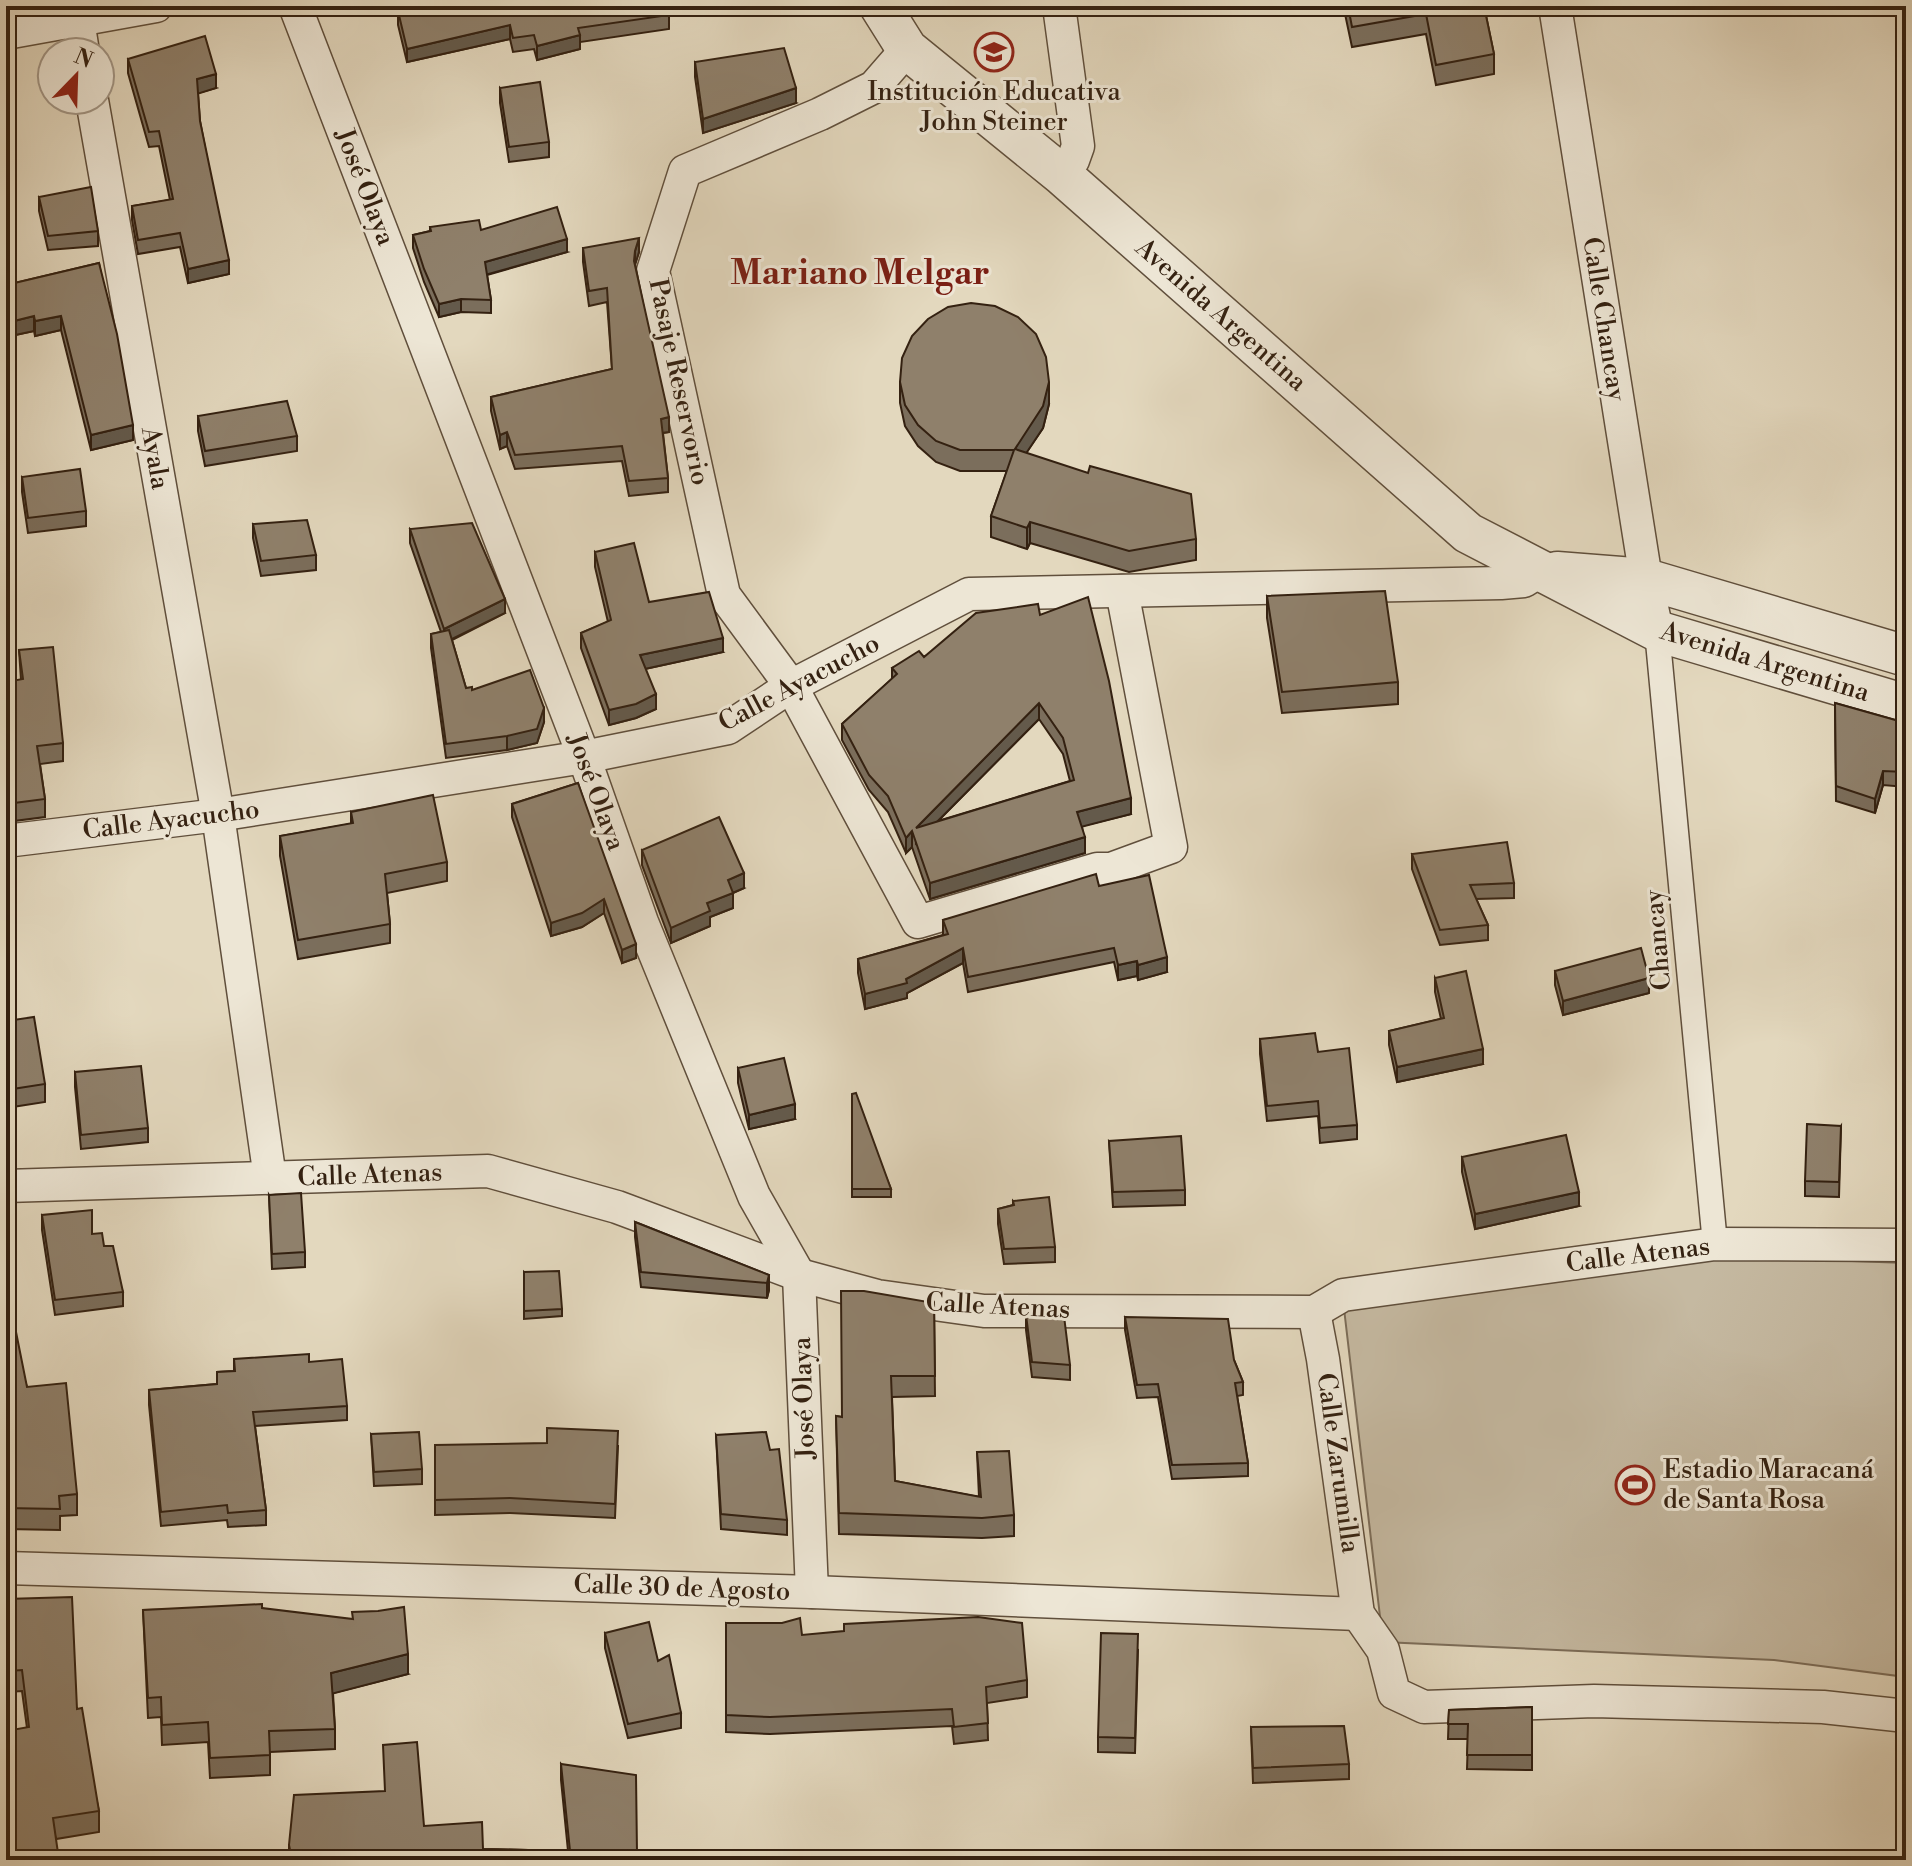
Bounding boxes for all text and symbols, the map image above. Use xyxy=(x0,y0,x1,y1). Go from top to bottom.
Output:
school or university icon: Institución Educativa John Steiner xyxy=(973,31,1015,73)
north arrow xyxy=(36,36,116,116)
text: N xyxy=(70,43,97,75)
place label: Institución Educativa John Steiner xyxy=(867,76,1121,138)
street label: José Olaya xyxy=(328,123,402,251)
street label: Avenida Argentina xyxy=(1128,231,1314,399)
street label: Calle Chancay xyxy=(1575,235,1633,404)
district label: Mariano Melgar xyxy=(730,253,990,295)
street label: Pasaje Reservorio xyxy=(641,276,717,488)
street label: Ayala xyxy=(134,423,176,493)
street label: Avenida Argentina xyxy=(1656,615,1874,709)
street label: Calle Ayacucho xyxy=(713,627,885,739)
street label: José Olaya xyxy=(560,728,632,856)
street label: Calle Ayacucho xyxy=(81,793,261,847)
street label: Chancay xyxy=(1638,888,1678,992)
street label: Calle Atenas xyxy=(297,1156,443,1194)
street label: Calle Atenas xyxy=(1564,1230,1712,1280)
street label: Calle Atenas xyxy=(925,1286,1071,1326)
street label: José Olaya xyxy=(786,1335,822,1461)
street label: Calle Zarumilla xyxy=(1310,1371,1367,1556)
place label: Estadio Maracaná de Santa Rosa xyxy=(1663,1454,1875,1516)
sports icon: Estadio Maracaná de Santa Rosa xyxy=(1614,1464,1656,1506)
street label: Calle 30 de Agosto xyxy=(573,1568,791,1608)

